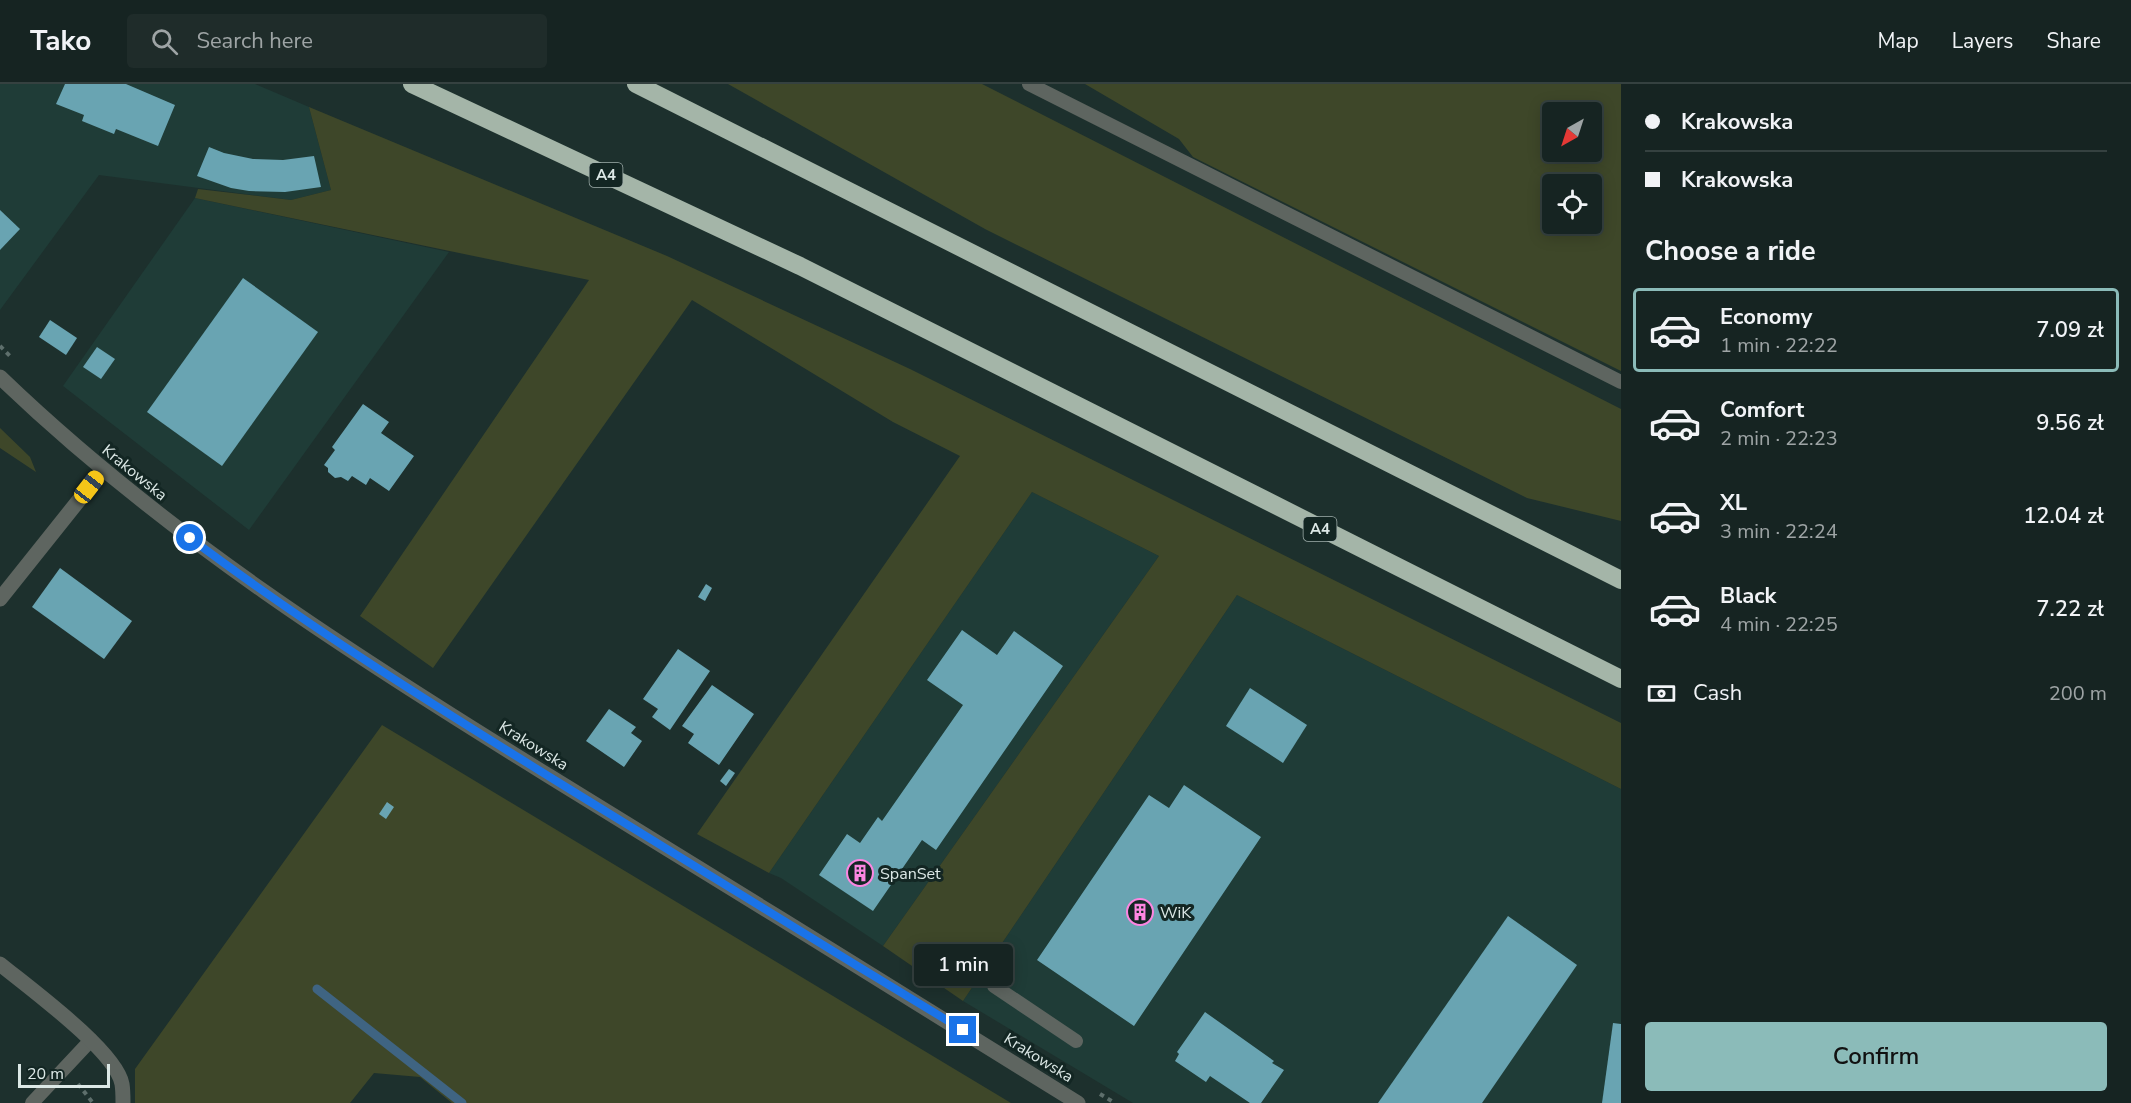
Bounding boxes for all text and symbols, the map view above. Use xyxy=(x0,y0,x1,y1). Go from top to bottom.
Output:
search box xyxy=(127,14,547,68)
text: Tako xyxy=(30,22,91,60)
icon: search xyxy=(148,25,181,58)
text: Search here xyxy=(196,26,313,56)
text: Map xyxy=(1877,27,1919,55)
text: Layers xyxy=(1952,27,2013,55)
text: Share xyxy=(2046,27,2101,55)
north arrow xyxy=(1542,102,1602,162)
map controls xyxy=(1542,102,1602,234)
text: Krakowska xyxy=(1681,107,1793,137)
road number: A4 xyxy=(590,163,622,187)
text: Krakowska xyxy=(1681,165,1793,195)
button: locate xyxy=(1542,174,1602,234)
text: Choose a ride xyxy=(1645,233,1816,270)
text: Economy xyxy=(1720,302,1812,332)
icon: car xyxy=(1648,303,1702,357)
text: 7.09 zł xyxy=(2036,315,2104,345)
text: 1 min · 22:22 xyxy=(1720,332,1838,359)
text: Comfort xyxy=(1720,395,1804,425)
icon: car xyxy=(1648,396,1702,450)
text: 9.56 zł xyxy=(2036,408,2104,438)
text: 2 min · 22:23 xyxy=(1720,425,1838,452)
street label: Krakowska xyxy=(97,440,172,506)
car xyxy=(71,467,107,507)
text: XL xyxy=(1720,488,1747,518)
icon: car xyxy=(1648,489,1702,543)
text: 12.04 zł xyxy=(2023,501,2104,531)
road number: A4 xyxy=(1304,517,1336,541)
text: 3 min · 22:24 xyxy=(1720,518,1838,545)
route start xyxy=(176,524,203,551)
text: Black xyxy=(1720,581,1776,611)
icon: car xyxy=(1648,582,1702,636)
text: 7.22 zł xyxy=(2036,594,2104,624)
text: 4 min · 22:25 xyxy=(1720,611,1838,638)
icon: cash xyxy=(1645,677,1678,710)
text: Cash xyxy=(1693,678,1742,708)
text: 200 m xyxy=(2049,680,2107,707)
street label: Krakowska xyxy=(495,716,572,776)
building icon: SpanSet xyxy=(845,858,875,888)
place label: SpanSet xyxy=(880,863,941,885)
building icon: WiK xyxy=(1125,897,1155,927)
place label: WiK xyxy=(1160,902,1192,924)
callout: 1 min xyxy=(914,943,1012,985)
text: 1 min xyxy=(938,951,989,978)
route end xyxy=(949,1016,976,1043)
button: Confirm xyxy=(1645,1022,2107,1091)
street label: Krakowska xyxy=(1000,1028,1077,1088)
scale bar xyxy=(18,1061,110,1088)
text: 20 m xyxy=(27,1063,64,1085)

